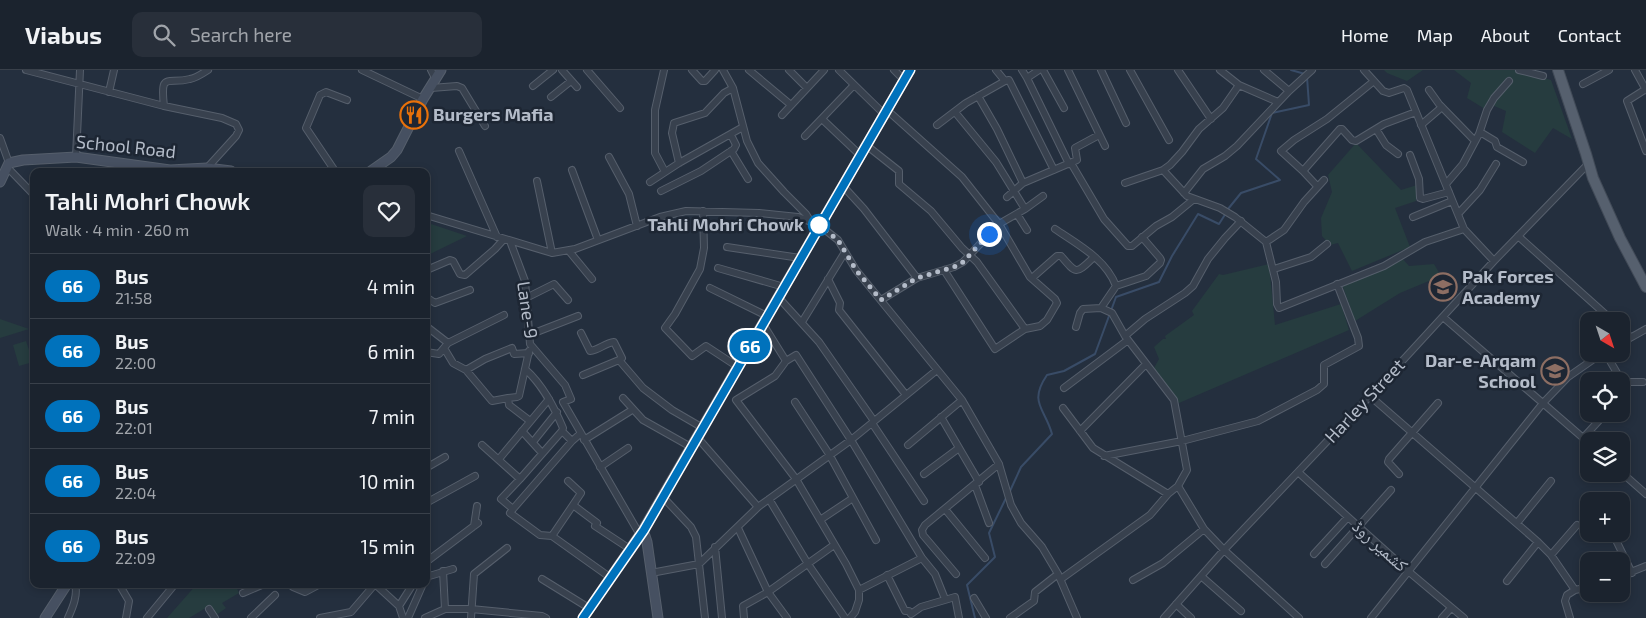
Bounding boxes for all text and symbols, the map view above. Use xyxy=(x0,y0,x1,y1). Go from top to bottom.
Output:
search box xyxy=(132,12,482,57)
text: Viabus xyxy=(25,20,102,49)
icon: search xyxy=(150,21,178,49)
text: Search here xyxy=(190,23,292,46)
text: Home xyxy=(1341,24,1389,46)
text: Map xyxy=(1417,24,1453,46)
text: About xyxy=(1481,24,1530,46)
text: Contact xyxy=(1558,24,1621,46)
restaurant icon: Burgers Mafia xyxy=(399,100,429,130)
place label: Burgers Mafia xyxy=(433,103,553,125)
street label: School Road xyxy=(75,130,177,162)
button: heart xyxy=(363,185,415,237)
text: Tahli Mohri Chowk xyxy=(45,186,250,215)
place label: Tahli Mohri Chowk xyxy=(647,213,804,235)
marker: Tahli Mohri Chowk xyxy=(808,214,830,236)
text: Walk · 4 min · 260 m xyxy=(45,220,189,239)
your location xyxy=(977,222,1002,247)
text: Bus xyxy=(115,265,149,288)
place label: Pak Forces Academy xyxy=(1462,265,1554,308)
school or university icon: Pak Forces Academy xyxy=(1428,272,1458,302)
text: 66 xyxy=(62,275,83,297)
text: 4 min xyxy=(367,275,415,298)
street label: Lane-9 xyxy=(513,280,543,340)
text: 21:58 xyxy=(115,288,152,307)
north arrow xyxy=(1580,312,1630,362)
map controls xyxy=(1580,312,1630,602)
text: Bus xyxy=(115,330,149,353)
line badge: 66 xyxy=(728,330,772,362)
text: 66 xyxy=(739,335,761,357)
text: 66 xyxy=(62,340,83,362)
text: 6 min xyxy=(367,340,415,363)
place label: Dar-e-Arqam School xyxy=(1425,349,1536,392)
text: 22:00 xyxy=(115,353,156,372)
street label: Harley Street xyxy=(1320,353,1409,447)
school or university icon: Dar-e-Arqam School xyxy=(1540,356,1570,386)
button: locate xyxy=(1580,372,1630,422)
text: Bus xyxy=(115,395,149,418)
text: 66 xyxy=(62,405,83,427)
text: 7 min xyxy=(369,405,415,428)
text: 22:01 xyxy=(115,418,153,437)
button: layers xyxy=(1580,432,1630,482)
text: Bus xyxy=(115,460,149,483)
text: 66 xyxy=(62,470,83,492)
text: 10 min xyxy=(359,470,415,493)
text: 22:04 xyxy=(115,483,156,502)
button: + xyxy=(1580,492,1630,542)
street label: کشمیر روڈ xyxy=(1348,515,1413,577)
text: Bus xyxy=(115,525,149,548)
text: 66 xyxy=(62,535,83,557)
text: 15 min xyxy=(361,535,415,558)
text: 22:09 xyxy=(115,548,156,567)
button: − xyxy=(1580,552,1630,602)

